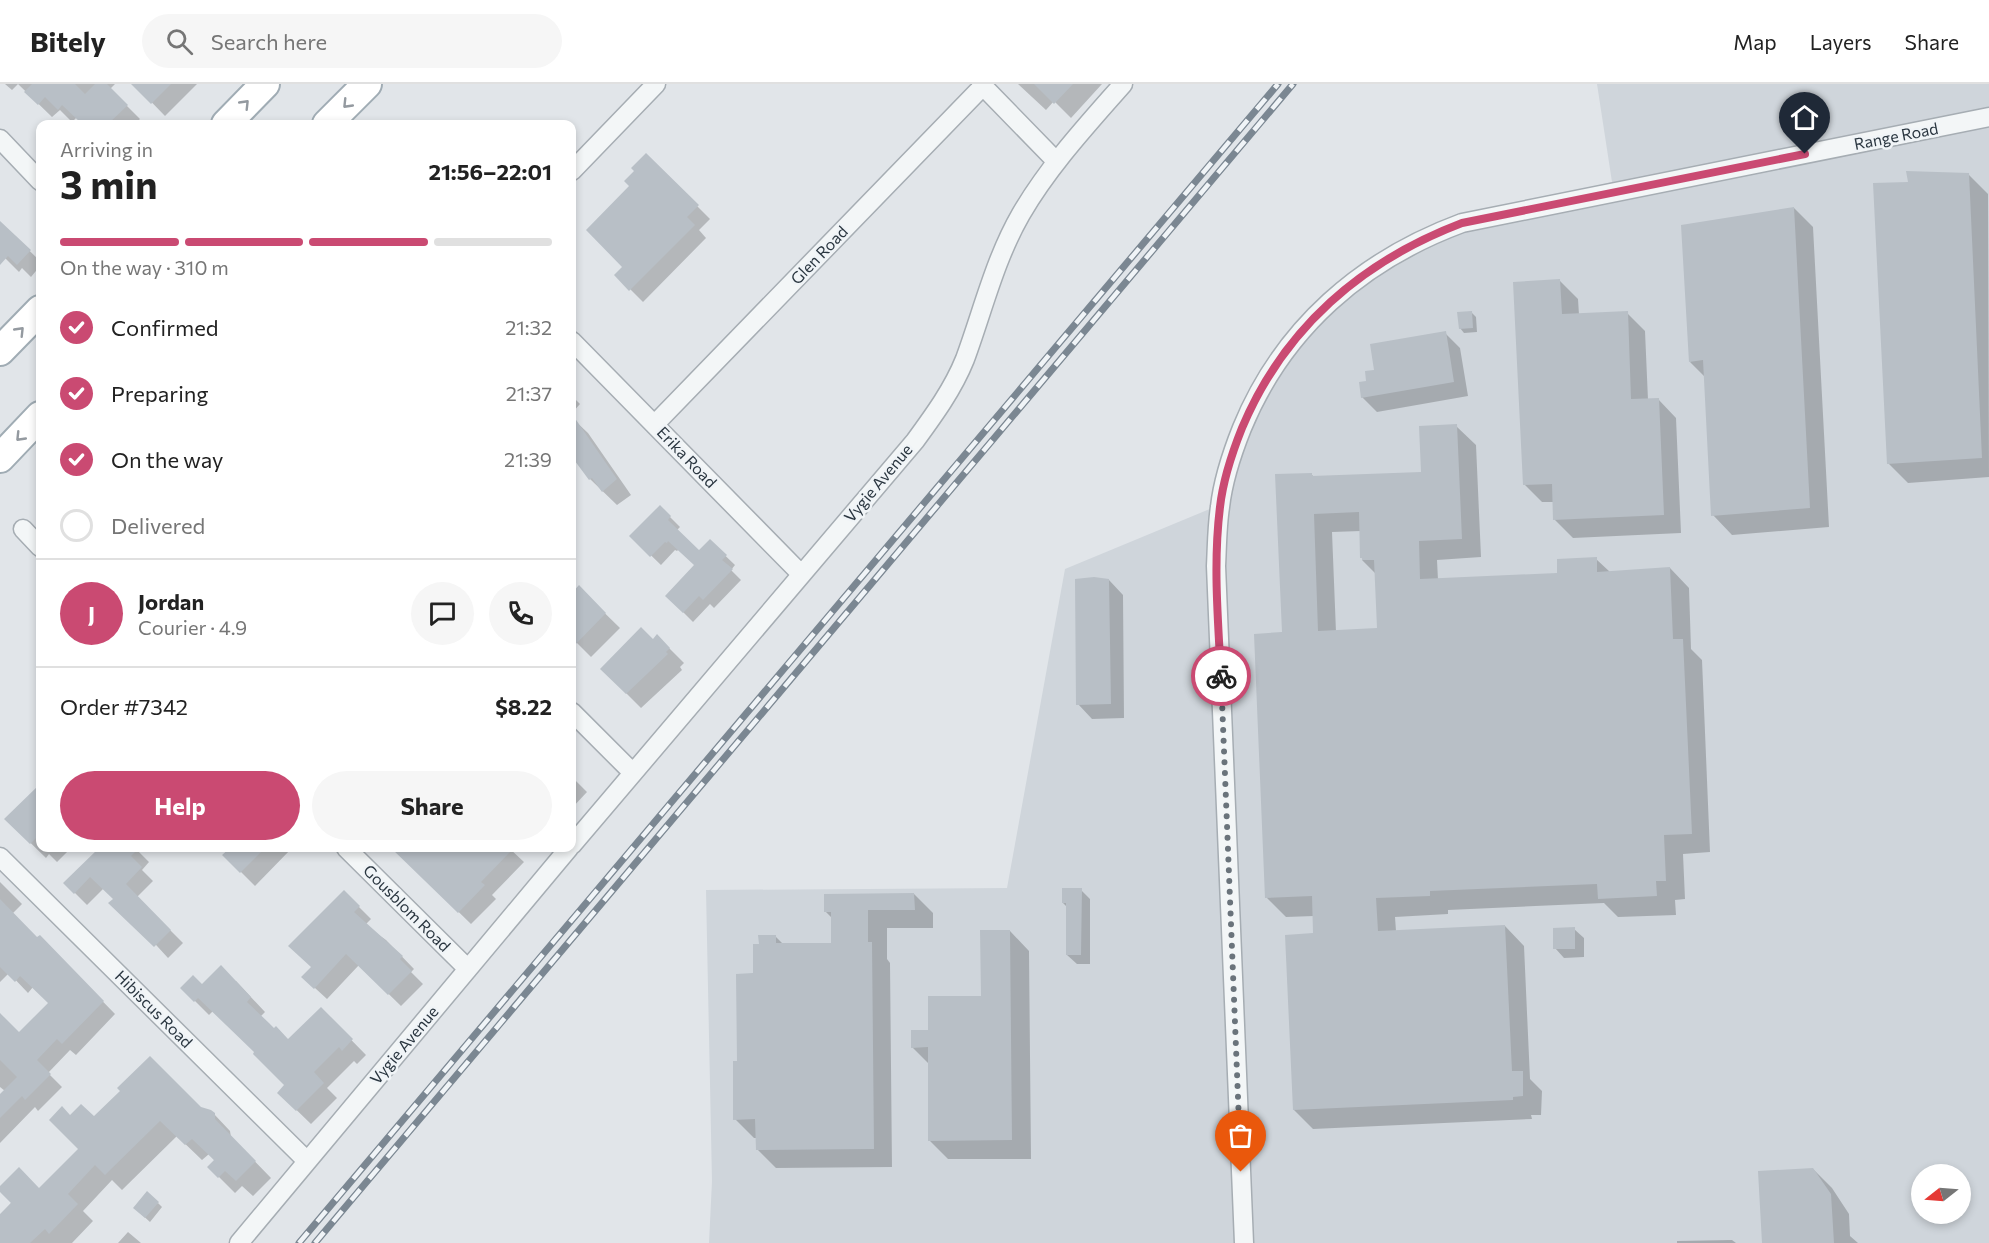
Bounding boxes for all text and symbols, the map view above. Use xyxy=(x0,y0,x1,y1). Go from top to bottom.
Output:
search box xyxy=(142,14,562,68)
text: Bitely xyxy=(30,24,106,58)
icon: search xyxy=(163,25,196,58)
text: Search here xyxy=(211,28,327,55)
text: Map xyxy=(1733,29,1777,54)
text: Layers xyxy=(1810,29,1872,54)
text: Share xyxy=(1905,29,1959,54)
pin xyxy=(1779,92,1830,154)
one-way arrow xyxy=(343,98,354,108)
one-way arrow xyxy=(238,101,249,112)
icon: home xyxy=(1788,101,1821,134)
street label: Range Road xyxy=(1852,118,1940,153)
text: Arriving in xyxy=(60,137,153,161)
text: 21:56–22:01 xyxy=(428,158,552,185)
text: 3 min xyxy=(60,159,158,207)
street label: Glen Road xyxy=(786,221,851,288)
text: On the way · 310 m xyxy=(60,255,229,279)
icon: check xyxy=(60,311,93,344)
text: Confirmed xyxy=(111,314,218,341)
text: 21:32 xyxy=(505,315,552,339)
one-way arrow xyxy=(13,327,24,338)
icon: check xyxy=(60,377,93,410)
text: Preparing xyxy=(111,380,208,407)
text: 21:37 xyxy=(506,381,552,405)
street label: Erika Road xyxy=(654,422,721,491)
one-way arrow xyxy=(17,430,28,441)
street label: Vygie Avenue xyxy=(839,440,916,526)
icon: check xyxy=(60,443,93,476)
text: On the way xyxy=(111,446,223,473)
text: 21:39 xyxy=(504,447,552,471)
text: Delivered xyxy=(111,512,205,539)
button: chat xyxy=(411,582,474,645)
button: phone xyxy=(489,582,552,645)
text: Jordan xyxy=(138,588,204,615)
text: J xyxy=(88,600,95,627)
text: Courier · 4.9 xyxy=(138,615,247,639)
courier xyxy=(1191,646,1251,706)
icon: bike xyxy=(1205,660,1238,693)
text: Order #7342 xyxy=(60,693,188,720)
text: $8.22 xyxy=(495,693,552,720)
button: Help xyxy=(60,771,300,840)
button: Share xyxy=(312,771,552,840)
street label: Gousblom Road xyxy=(360,860,455,955)
street label: Hibiscus Road xyxy=(112,966,197,1051)
street label: Vygie Avenue xyxy=(365,1002,442,1088)
pin xyxy=(1215,1110,1266,1172)
icon: bag xyxy=(1224,1119,1257,1152)
north arrow xyxy=(1911,1164,1971,1224)
map controls xyxy=(1911,1164,1971,1224)

